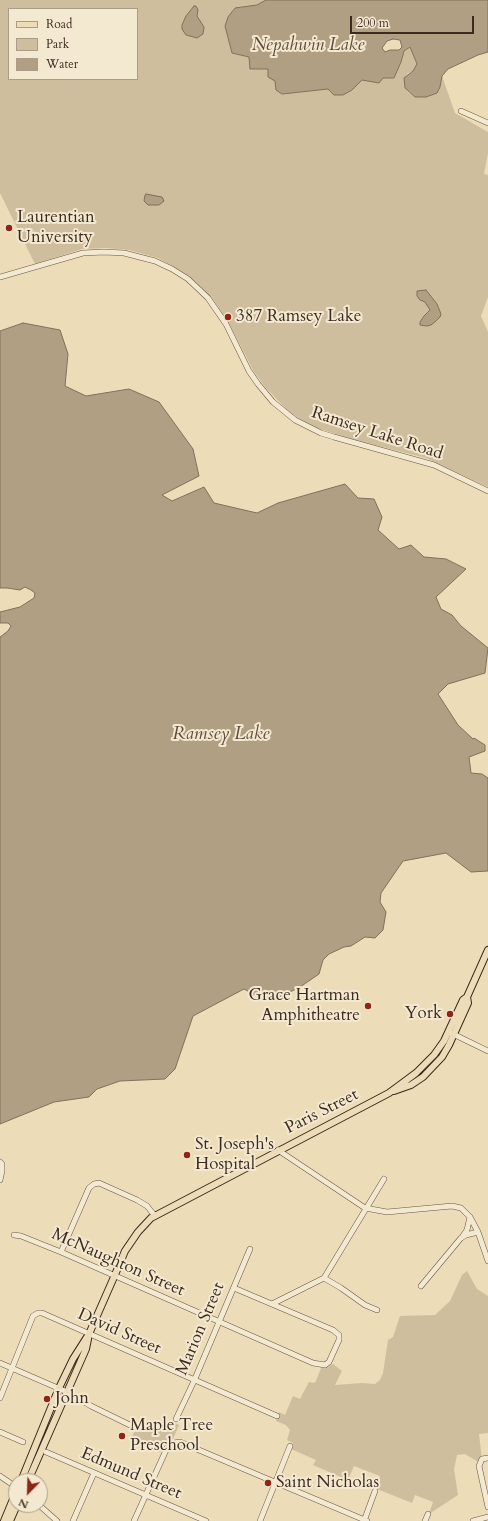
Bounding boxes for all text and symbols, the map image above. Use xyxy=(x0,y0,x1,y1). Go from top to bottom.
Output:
legend xyxy=(8,8,138,80)
scale bar xyxy=(352,8,476,34)
text: 200 m xyxy=(357,15,389,31)
text: Road xyxy=(46,16,72,32)
water label: Nepahwin Lake xyxy=(252,35,364,57)
text: Park xyxy=(46,36,69,52)
text: Water xyxy=(46,56,78,72)
place label: Laurentian University xyxy=(17,208,95,248)
marker: Laurentian University xyxy=(4,223,14,233)
place label: 387 Ramsey Lake xyxy=(236,307,362,327)
marker: 387 Ramsey Lake xyxy=(223,312,233,322)
street label: Ramsey Lake Road xyxy=(309,403,445,465)
water label: Ramsey Lake xyxy=(172,724,270,746)
place label: Grace Hartman Amphitheatre xyxy=(248,986,360,1026)
marker: Grace Hartman Amphitheatre xyxy=(363,1001,373,1011)
place label: York xyxy=(405,1004,442,1024)
marker: York xyxy=(445,1009,455,1019)
street label: Paris Street xyxy=(282,1085,362,1139)
place label: St. Joseph's Hospital xyxy=(195,1135,274,1175)
marker: St. Joseph's Hospital xyxy=(182,1150,192,1160)
street label: McNaughton Street xyxy=(48,1225,188,1301)
street label: Marion Street xyxy=(172,1280,230,1378)
street label: David Street xyxy=(74,1305,164,1359)
place label: John xyxy=(55,1389,89,1409)
marker: John xyxy=(42,1394,52,1404)
place label: Maple Tree Preschool xyxy=(130,1416,213,1456)
marker: Maple Tree Preschool xyxy=(117,1431,127,1441)
street label: Edmund Street xyxy=(78,1444,184,1504)
north arrow xyxy=(8,1473,48,1513)
place label: Saint Nicholas xyxy=(276,1473,379,1493)
marker: Saint Nicholas xyxy=(263,1478,273,1488)
text: N xyxy=(16,1495,31,1512)

